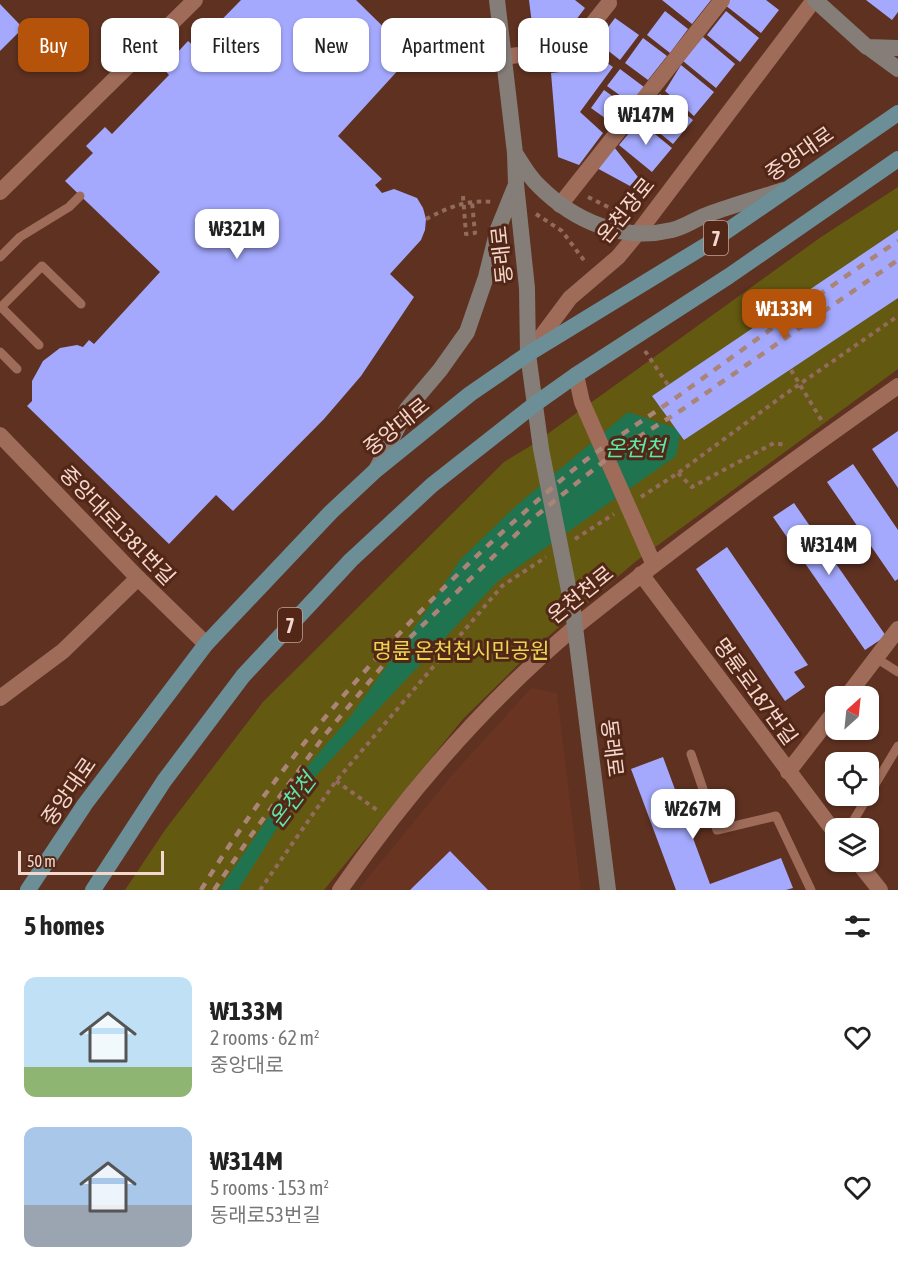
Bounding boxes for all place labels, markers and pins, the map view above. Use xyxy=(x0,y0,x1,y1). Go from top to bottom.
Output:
pin: ₩147M xyxy=(604,95,688,146)
pin: ₩321M xyxy=(195,209,279,260)
pin: ₩133M xyxy=(742,289,826,340)
pin: ₩314M xyxy=(787,525,871,576)
pin: ₩267M xyxy=(651,789,735,840)

